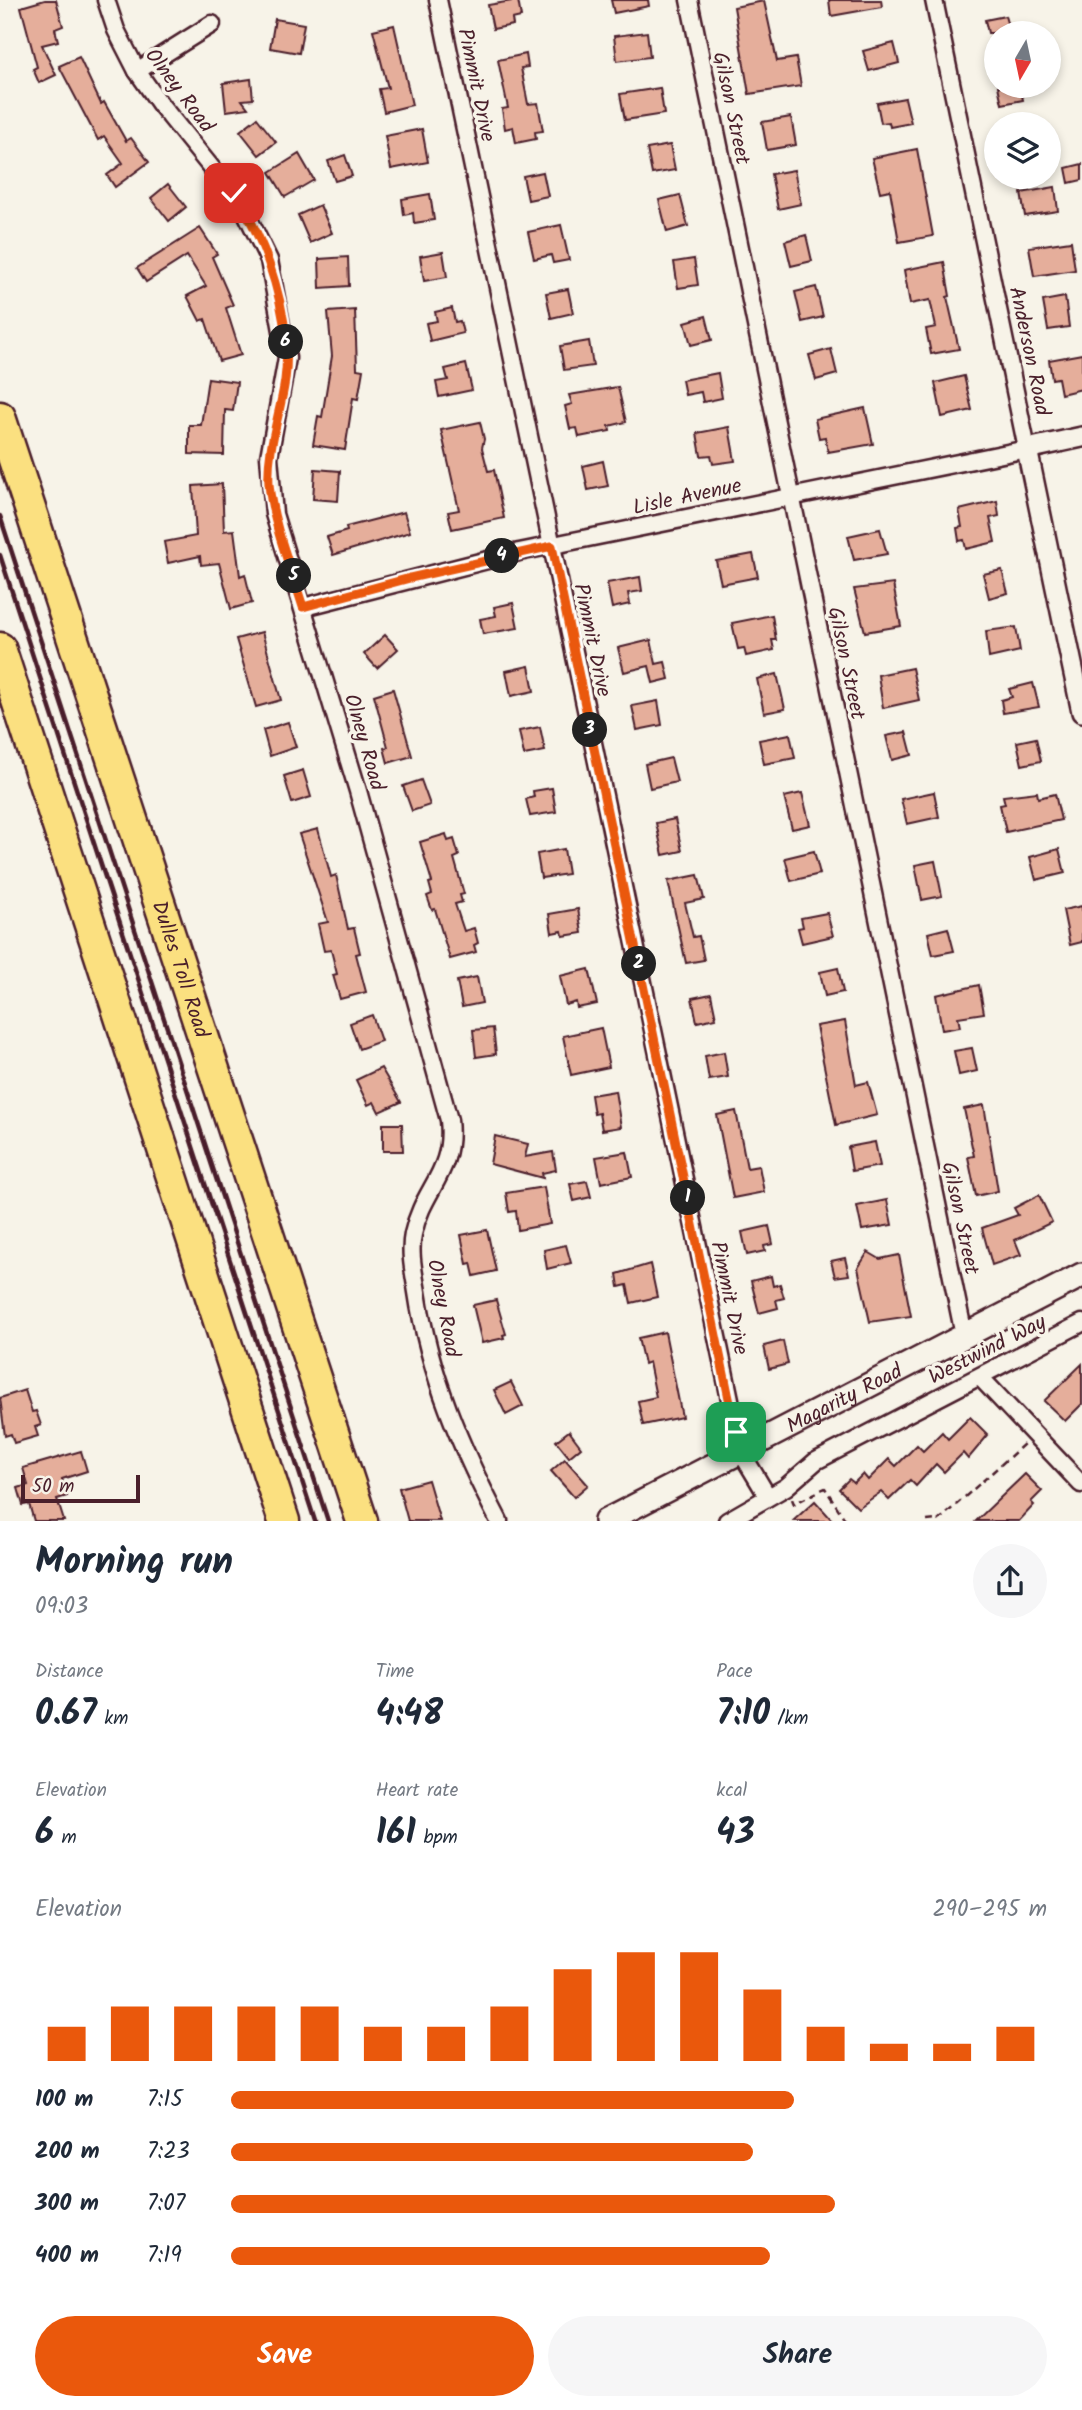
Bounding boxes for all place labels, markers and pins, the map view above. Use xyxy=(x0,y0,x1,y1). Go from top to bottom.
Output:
pin xyxy=(204,163,264,223)
pin: 6 xyxy=(268,324,304,360)
pin: 4 xyxy=(484,538,520,574)
pin: 5 xyxy=(276,558,312,594)
pin: 3 xyxy=(572,712,608,748)
pin: 2 xyxy=(622,946,656,982)
pin: 1 xyxy=(670,1180,706,1216)
pin xyxy=(706,1402,766,1462)

